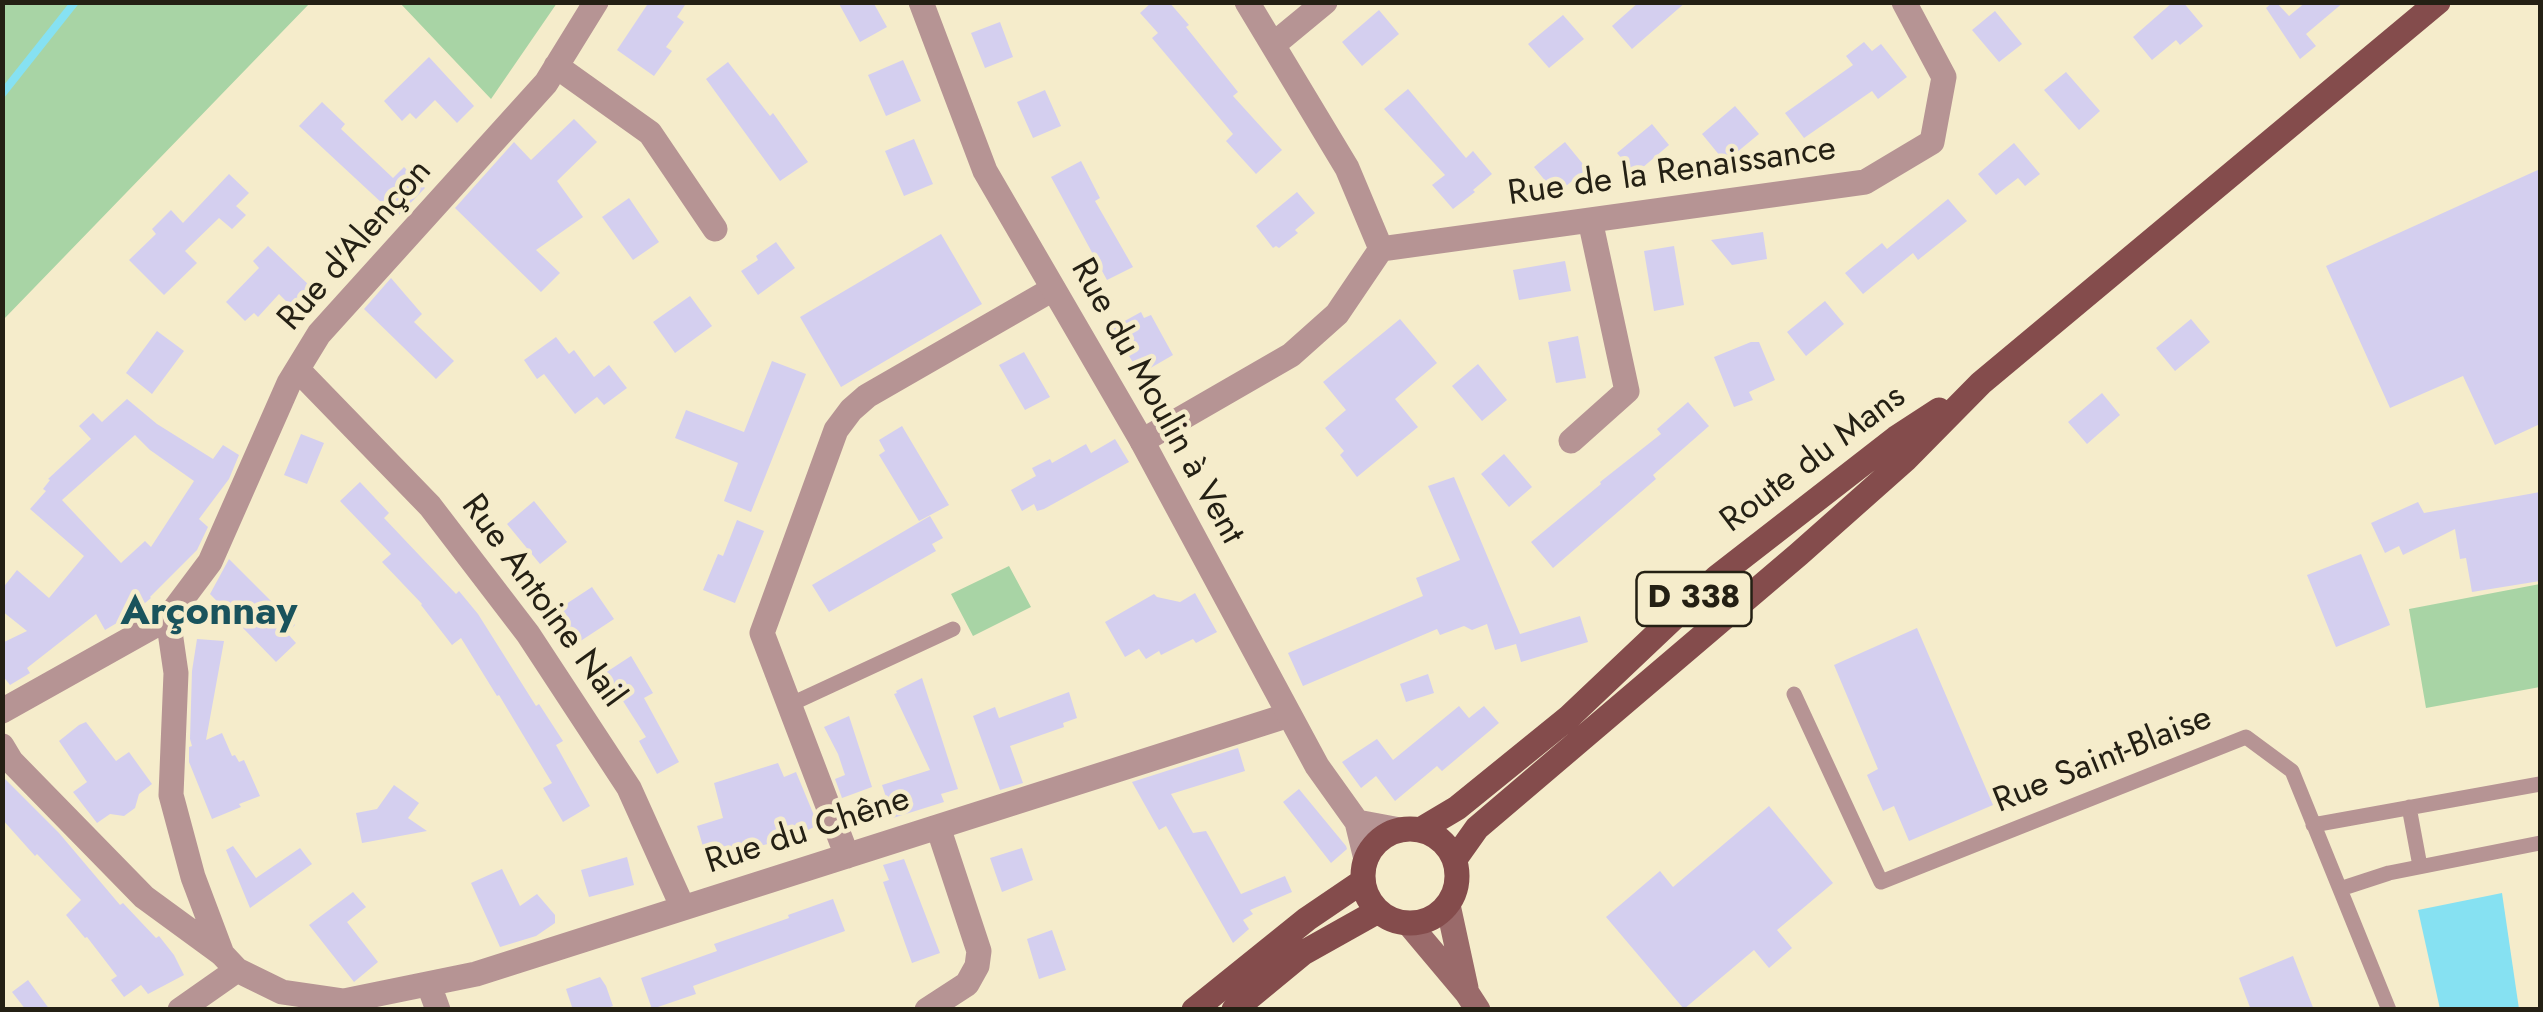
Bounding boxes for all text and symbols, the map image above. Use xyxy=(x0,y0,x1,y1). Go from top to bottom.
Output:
street label: Rue de la Renaissance xyxy=(1505,129,1839,217)
street label: Rue d'Alençon xyxy=(270,152,442,340)
street label: Rue du Moulin à Vent xyxy=(1060,252,1252,552)
street label: Route du Mans xyxy=(1713,377,1915,543)
street label: Rue Antoine Nail xyxy=(451,487,633,717)
road number: D 338 xyxy=(1636,572,1752,626)
district label: Arçonnay xyxy=(121,590,297,638)
street label: Rue Saint-Blaise xyxy=(1988,698,2218,824)
street label: Rue du Chêne xyxy=(701,779,915,885)

